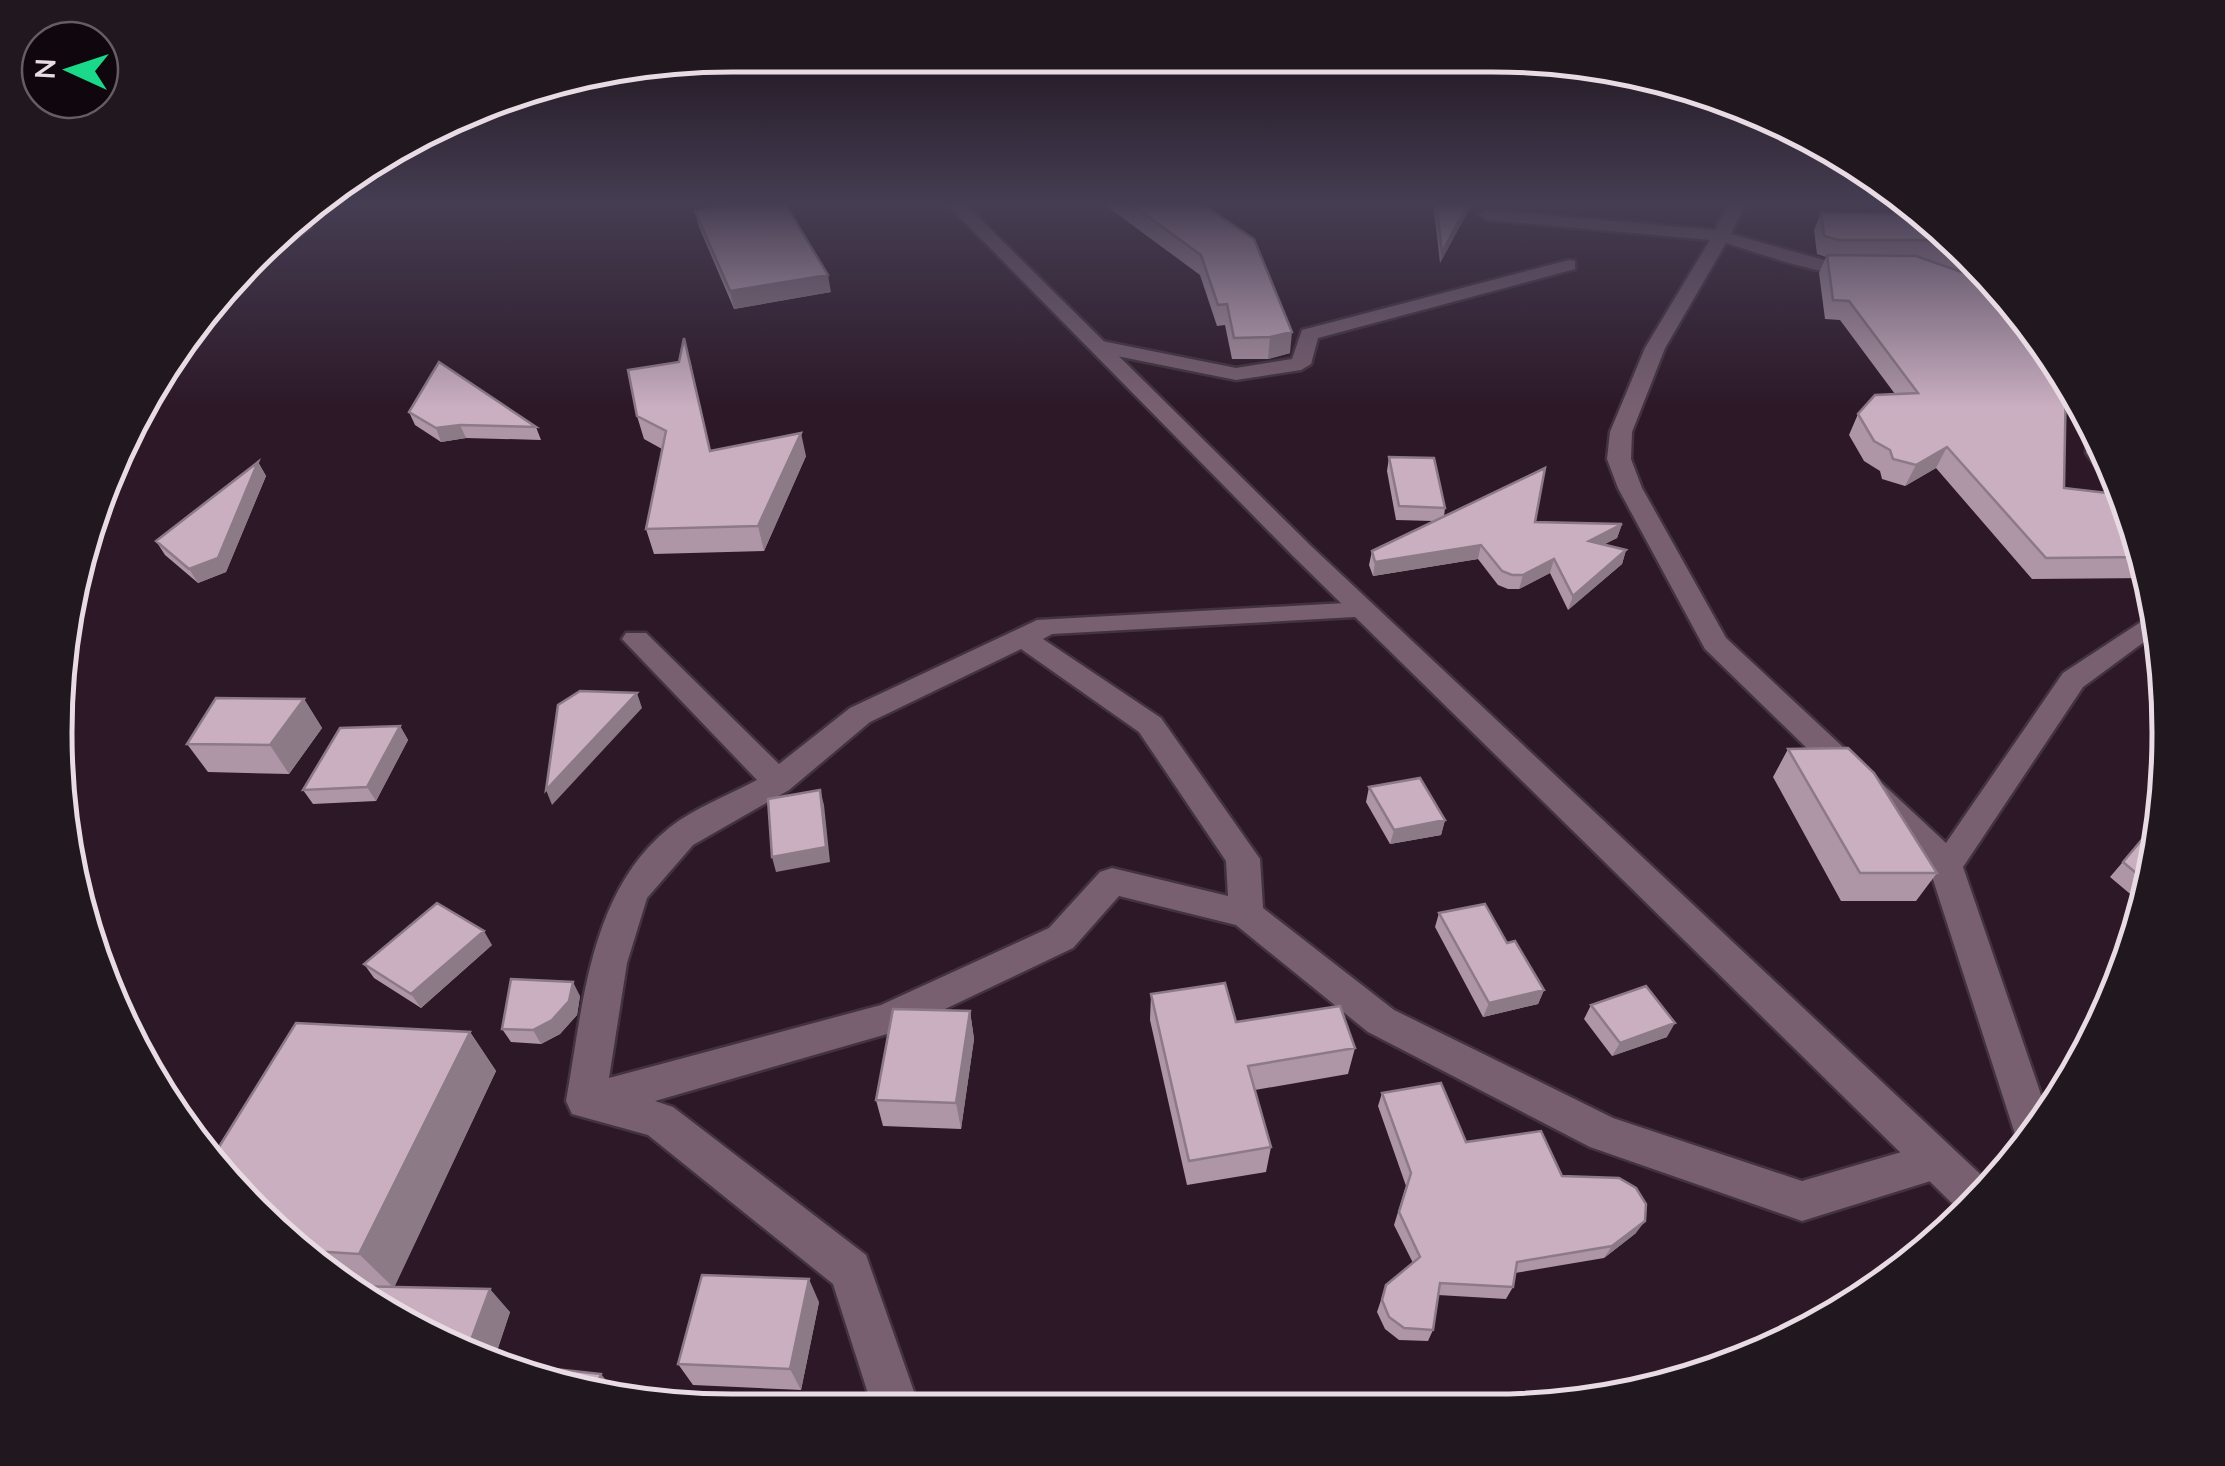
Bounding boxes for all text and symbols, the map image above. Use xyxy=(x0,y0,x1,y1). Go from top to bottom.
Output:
north arrow xyxy=(20,20,120,120)
text: N xyxy=(27,57,66,80)

